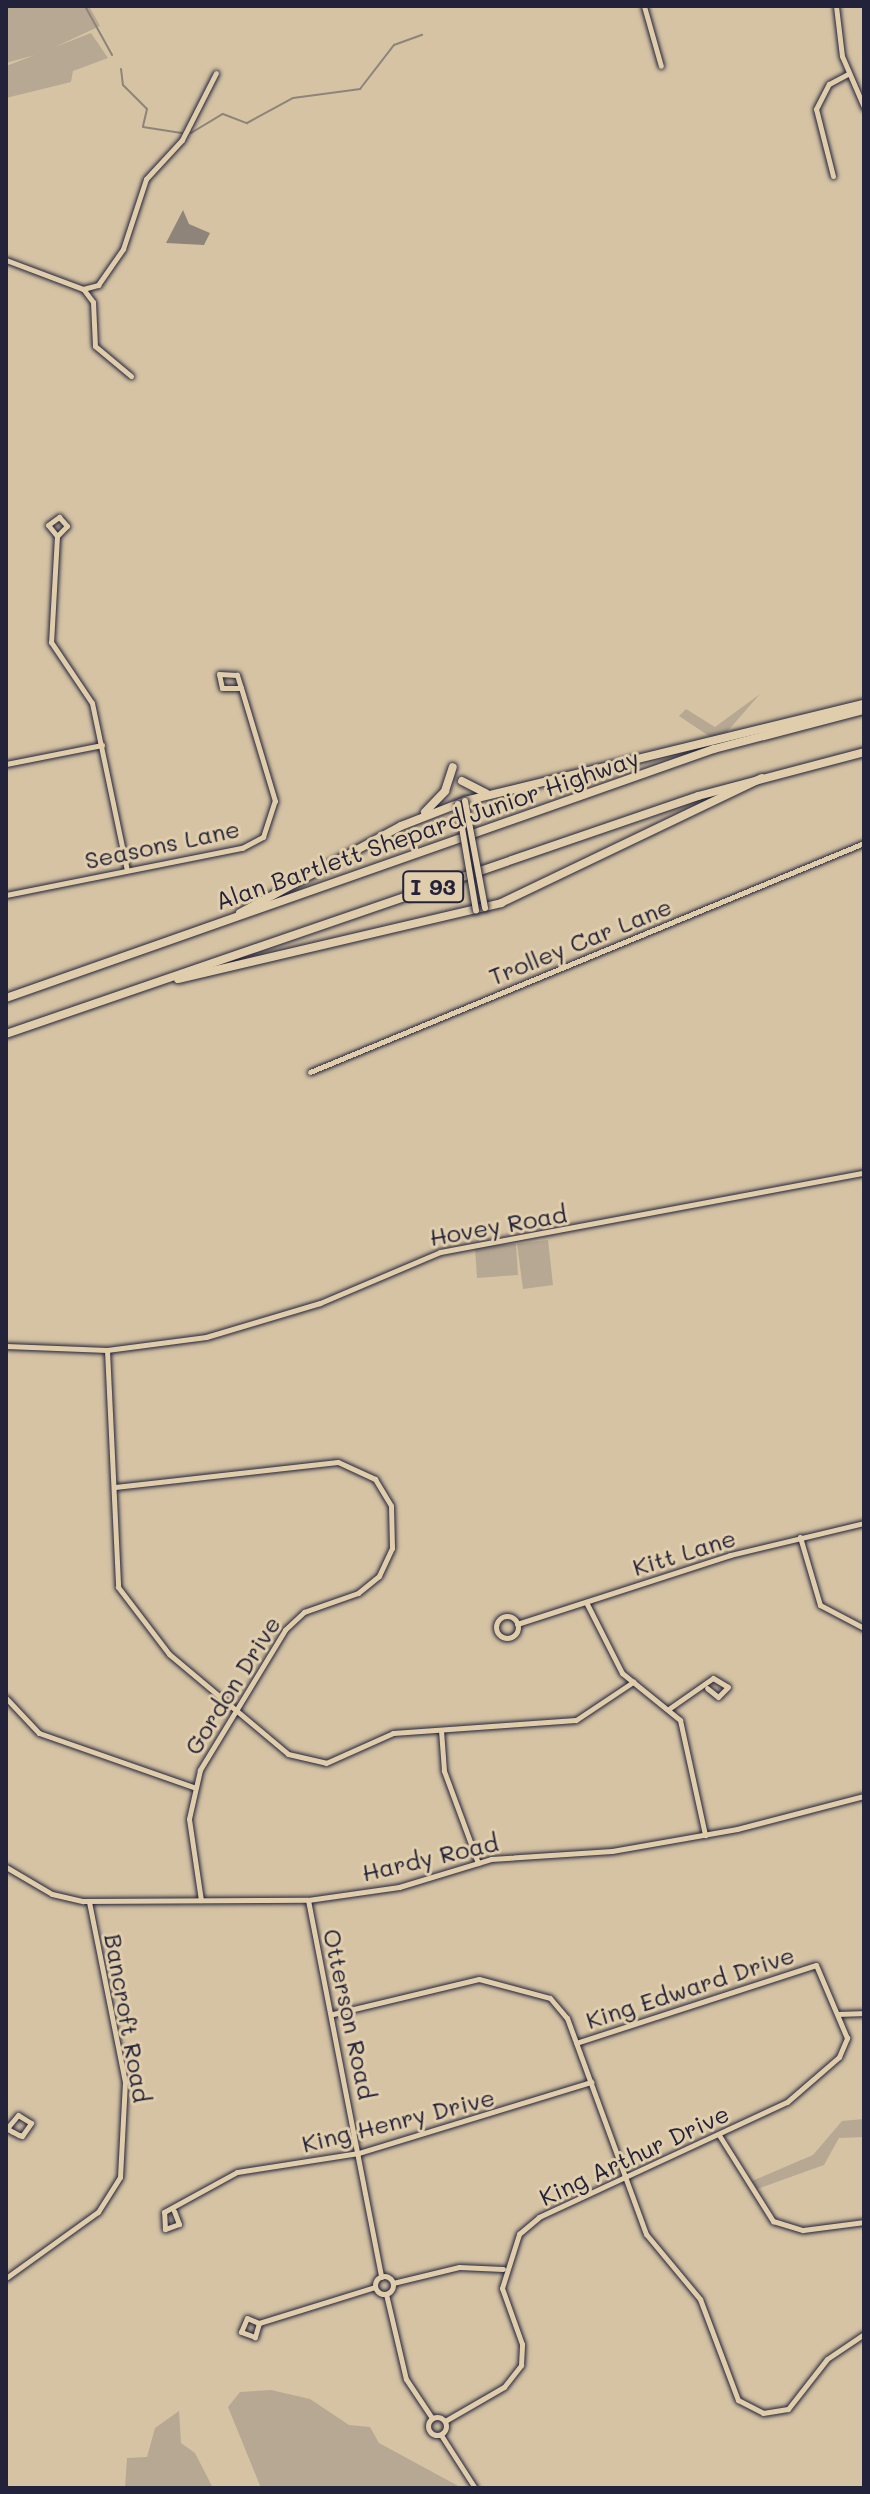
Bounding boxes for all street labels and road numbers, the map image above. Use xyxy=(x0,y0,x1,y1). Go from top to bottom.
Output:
street label: Alan Bartlett Shepard Junior Highway xyxy=(211,743,643,915)
street label: Seasons Lane xyxy=(82,814,242,874)
road number: I 93 xyxy=(401,869,465,905)
street label: Trolley Car Lane xyxy=(485,891,675,991)
street label: Hovey Road xyxy=(427,1199,569,1251)
street label: Kitt Lane xyxy=(629,1523,739,1581)
street label: Gordon Drive xyxy=(178,1610,286,1760)
street label: Hardy Road xyxy=(359,1827,501,1887)
street label: Otterson Road xyxy=(318,1926,382,2102)
street label: Bancroft Road xyxy=(99,1931,157,2105)
street label: King Edward Drive xyxy=(582,1940,798,2034)
street label: King Henry Drive xyxy=(299,2082,497,2158)
street label: King Arthur Drive xyxy=(535,2098,733,2212)

